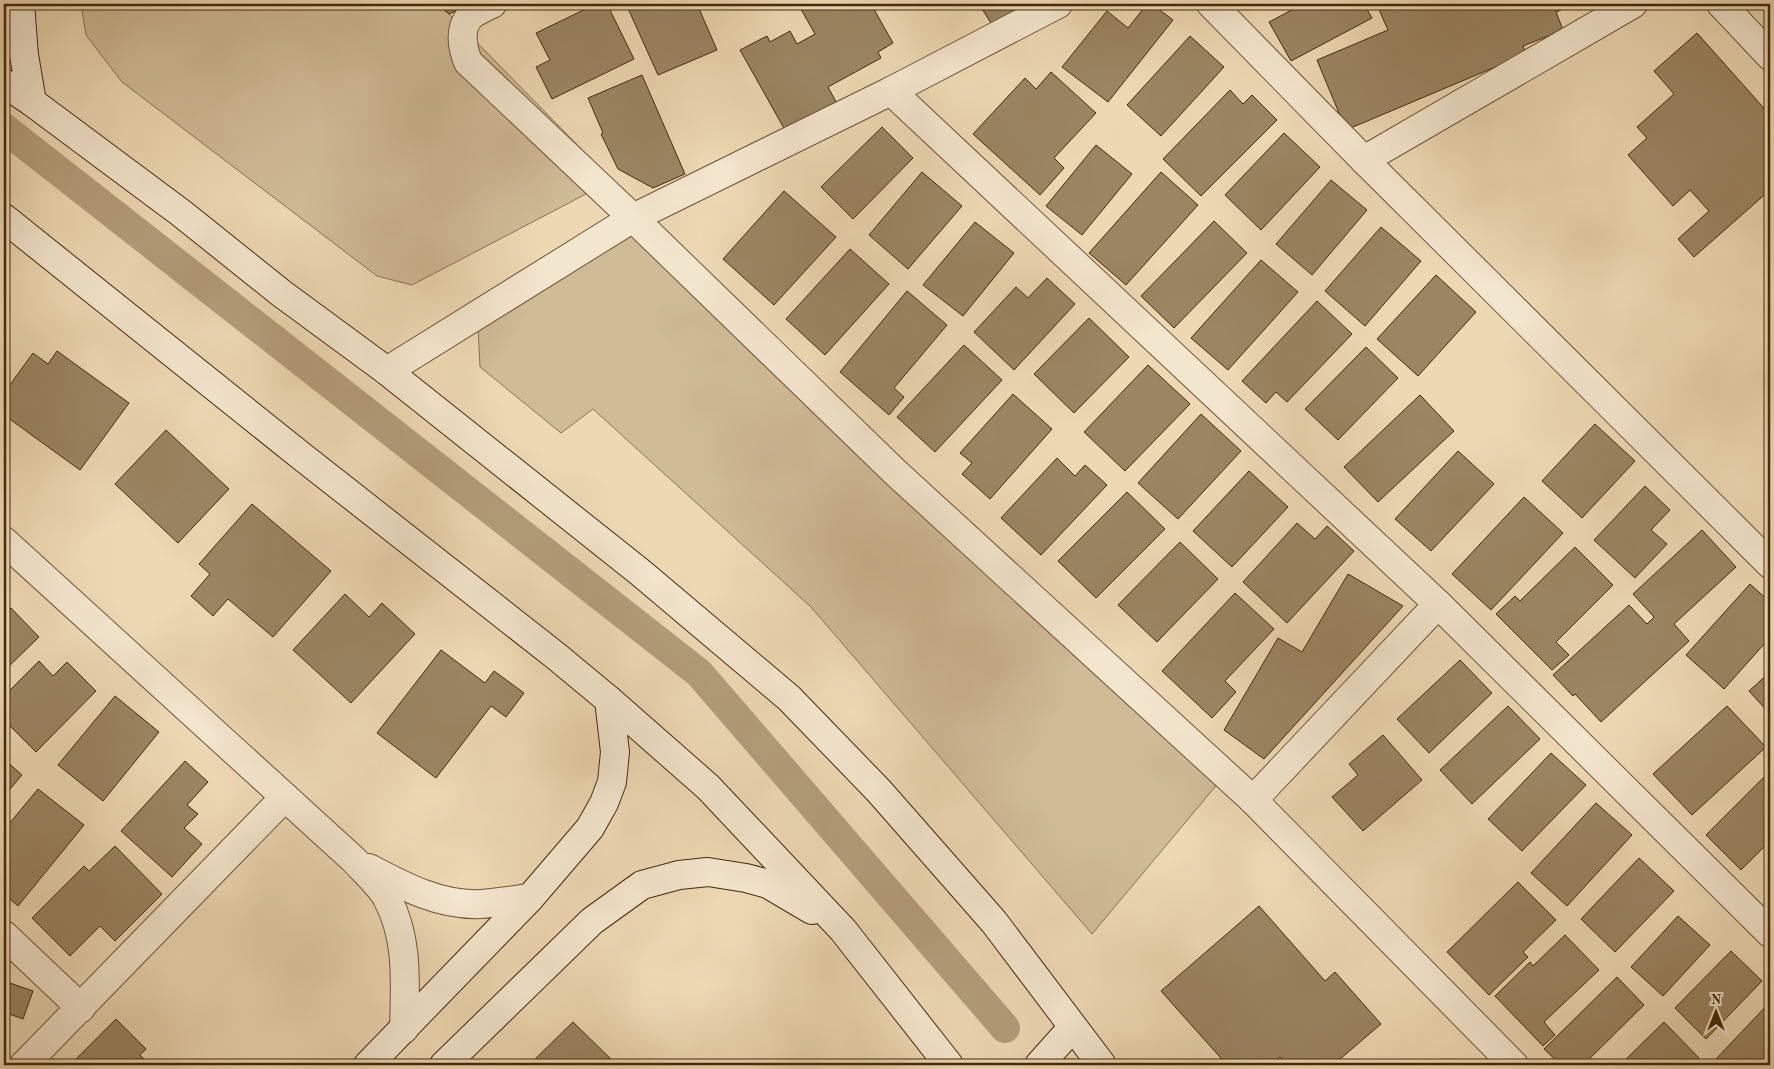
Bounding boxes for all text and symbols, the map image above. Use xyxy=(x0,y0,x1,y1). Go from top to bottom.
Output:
north arrow xyxy=(1692,986,1742,1036)
text: N xyxy=(1711,993,1722,1007)

